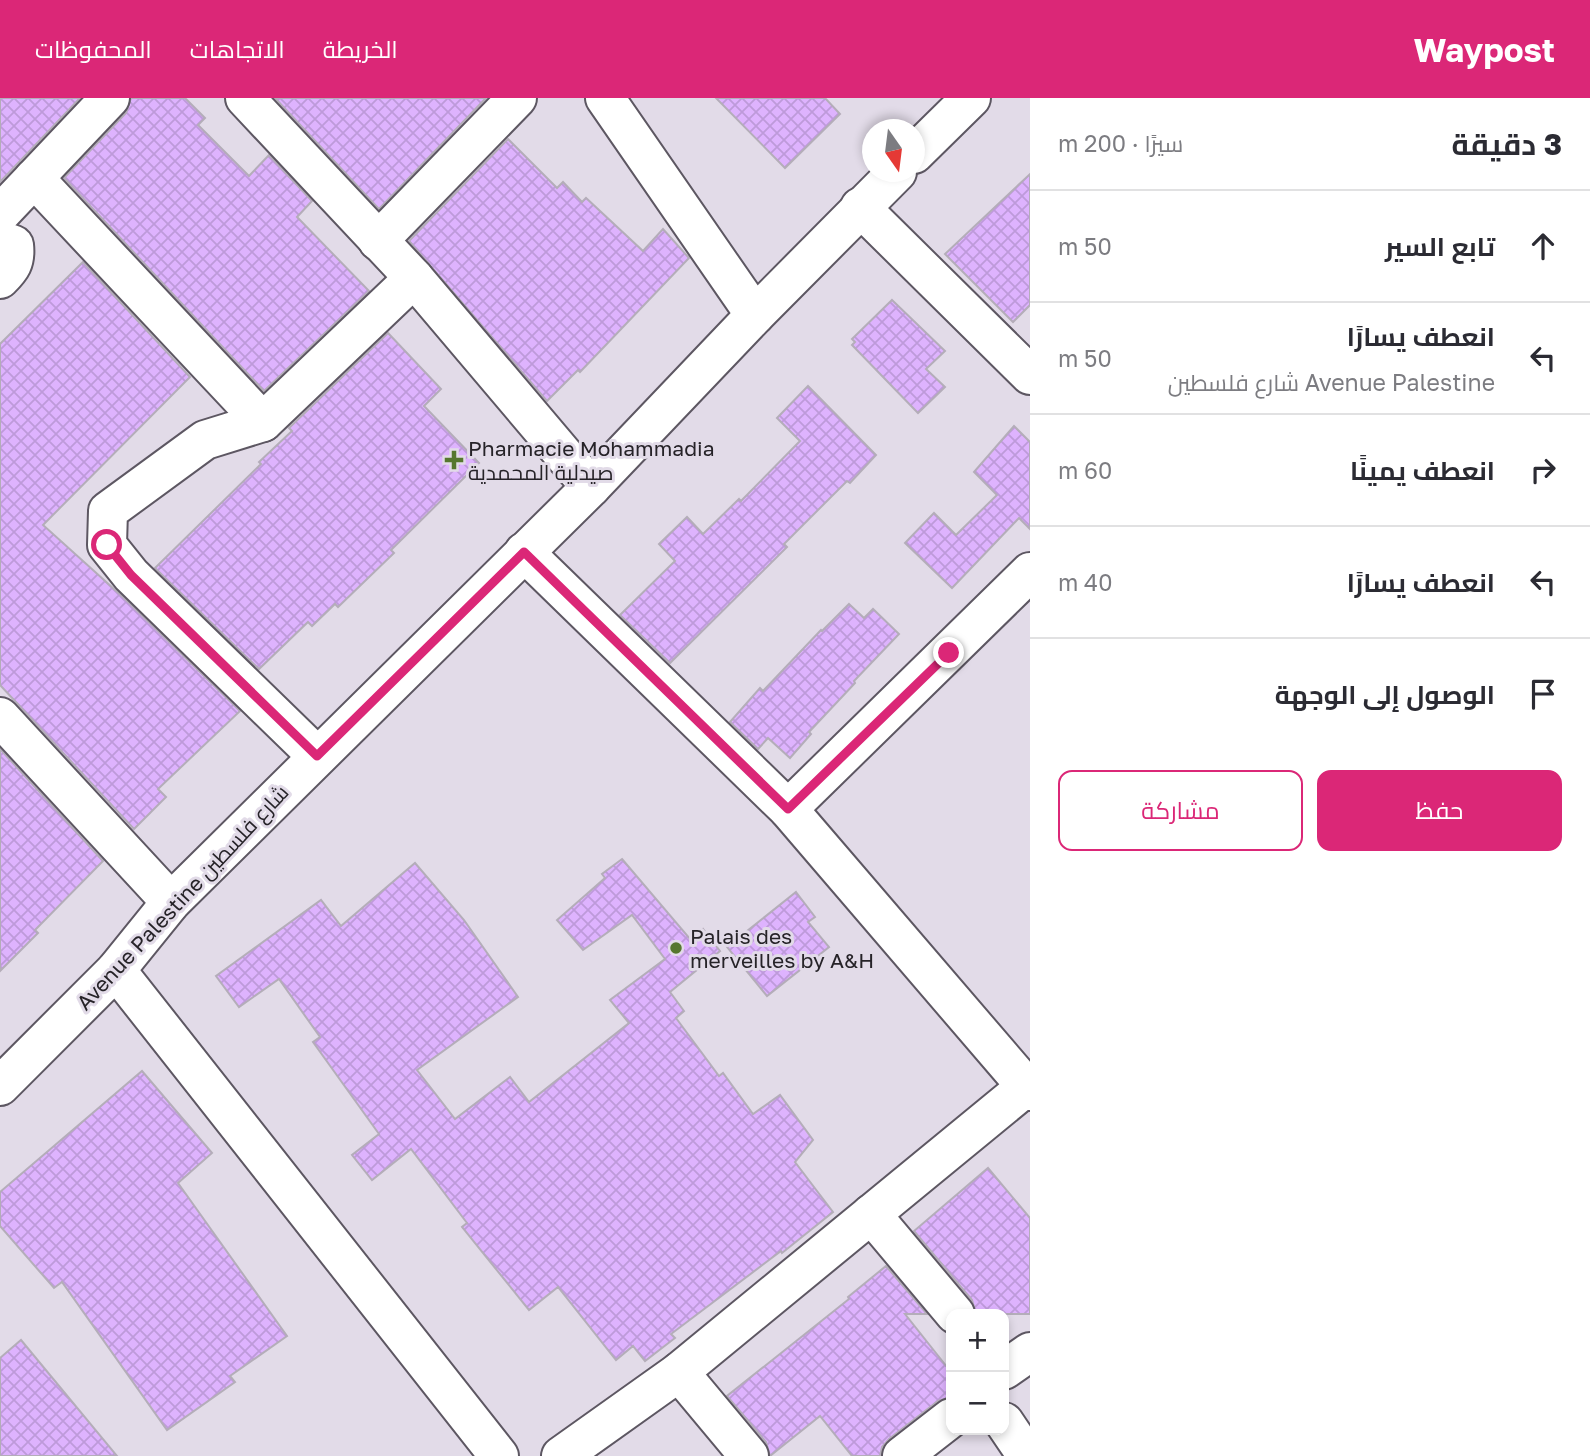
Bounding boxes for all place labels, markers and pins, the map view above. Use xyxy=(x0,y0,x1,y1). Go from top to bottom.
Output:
place label: Pharmacie Mohammadia صيدلية المحمدية xyxy=(468,435,715,485)
marker: Pharmacie Mohammadia صيدلية المحمدية xyxy=(446,452,462,468)
place label: Palais des merveilles by A&H xyxy=(690,923,874,973)
marker: Palais des merveilles by A&H xyxy=(668,940,684,956)

